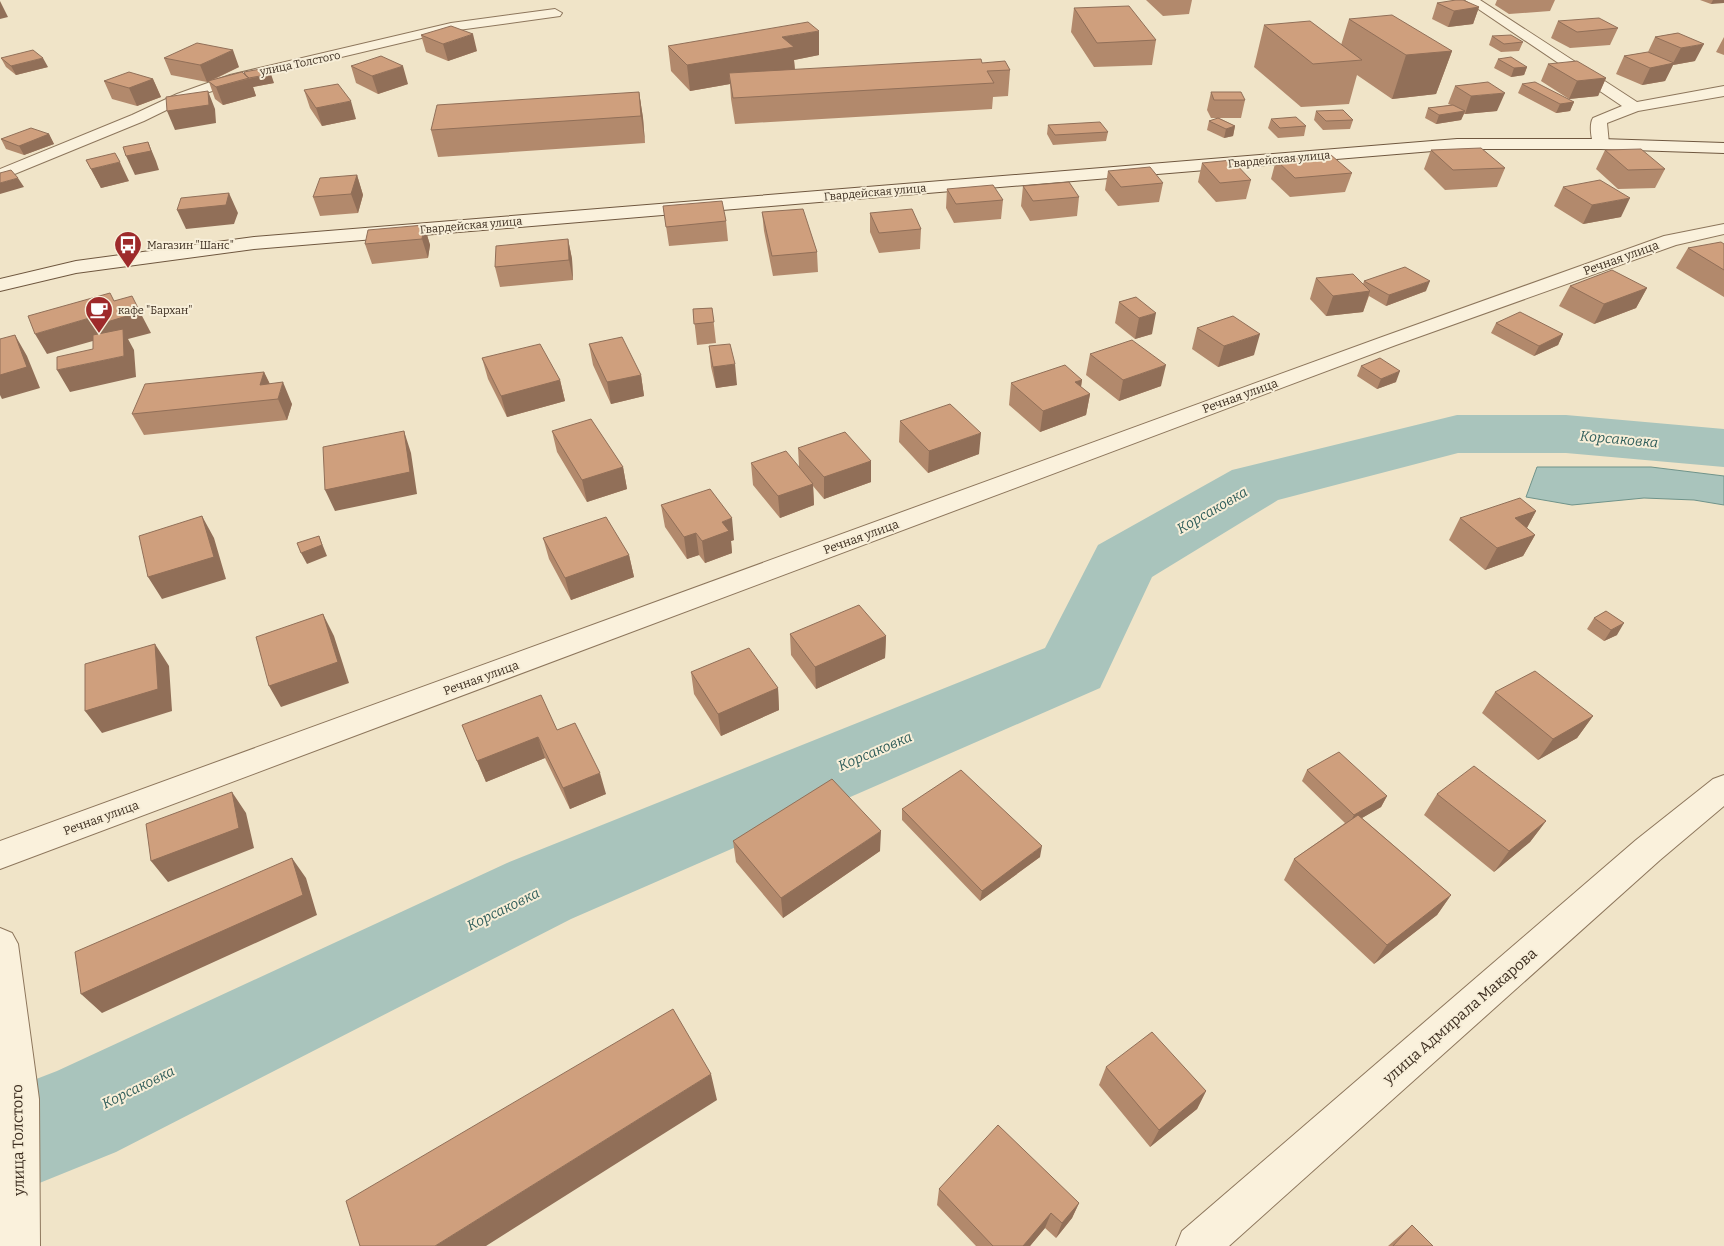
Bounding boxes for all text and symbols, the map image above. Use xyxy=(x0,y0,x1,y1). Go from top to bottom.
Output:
street label: улица Толстого xyxy=(258,49,341,79)
street label: Гвардейская улица xyxy=(1227,149,1331,170)
street label: Гвардейская улица xyxy=(823,182,927,203)
street label: Гвардейская улица xyxy=(419,215,523,236)
bus stop icon: Магазин "Шанс" xyxy=(113,230,143,269)
street label: Речная улица xyxy=(1581,238,1661,278)
place label: Магазин "Шанс" xyxy=(147,239,234,252)
cafe icon: кафе "Бархан" xyxy=(84,295,114,334)
place label: кафе "Бархан" xyxy=(118,304,192,317)
street label: Речная улица xyxy=(1200,376,1280,416)
water label: Корсаковка xyxy=(1579,428,1659,451)
water label: Корсаковка xyxy=(1174,483,1251,537)
street label: Речная улица xyxy=(821,517,901,557)
street label: Речная улица xyxy=(441,658,521,698)
water label: Корсаковка xyxy=(836,728,915,775)
street label: Речная улица xyxy=(61,798,141,838)
water label: Корсаковка xyxy=(464,885,542,934)
street label: улица Адмирала Макарова xyxy=(1379,944,1541,1088)
water label: Корсаковка xyxy=(99,1063,177,1112)
street label: улица Толстого xyxy=(8,1084,28,1197)

